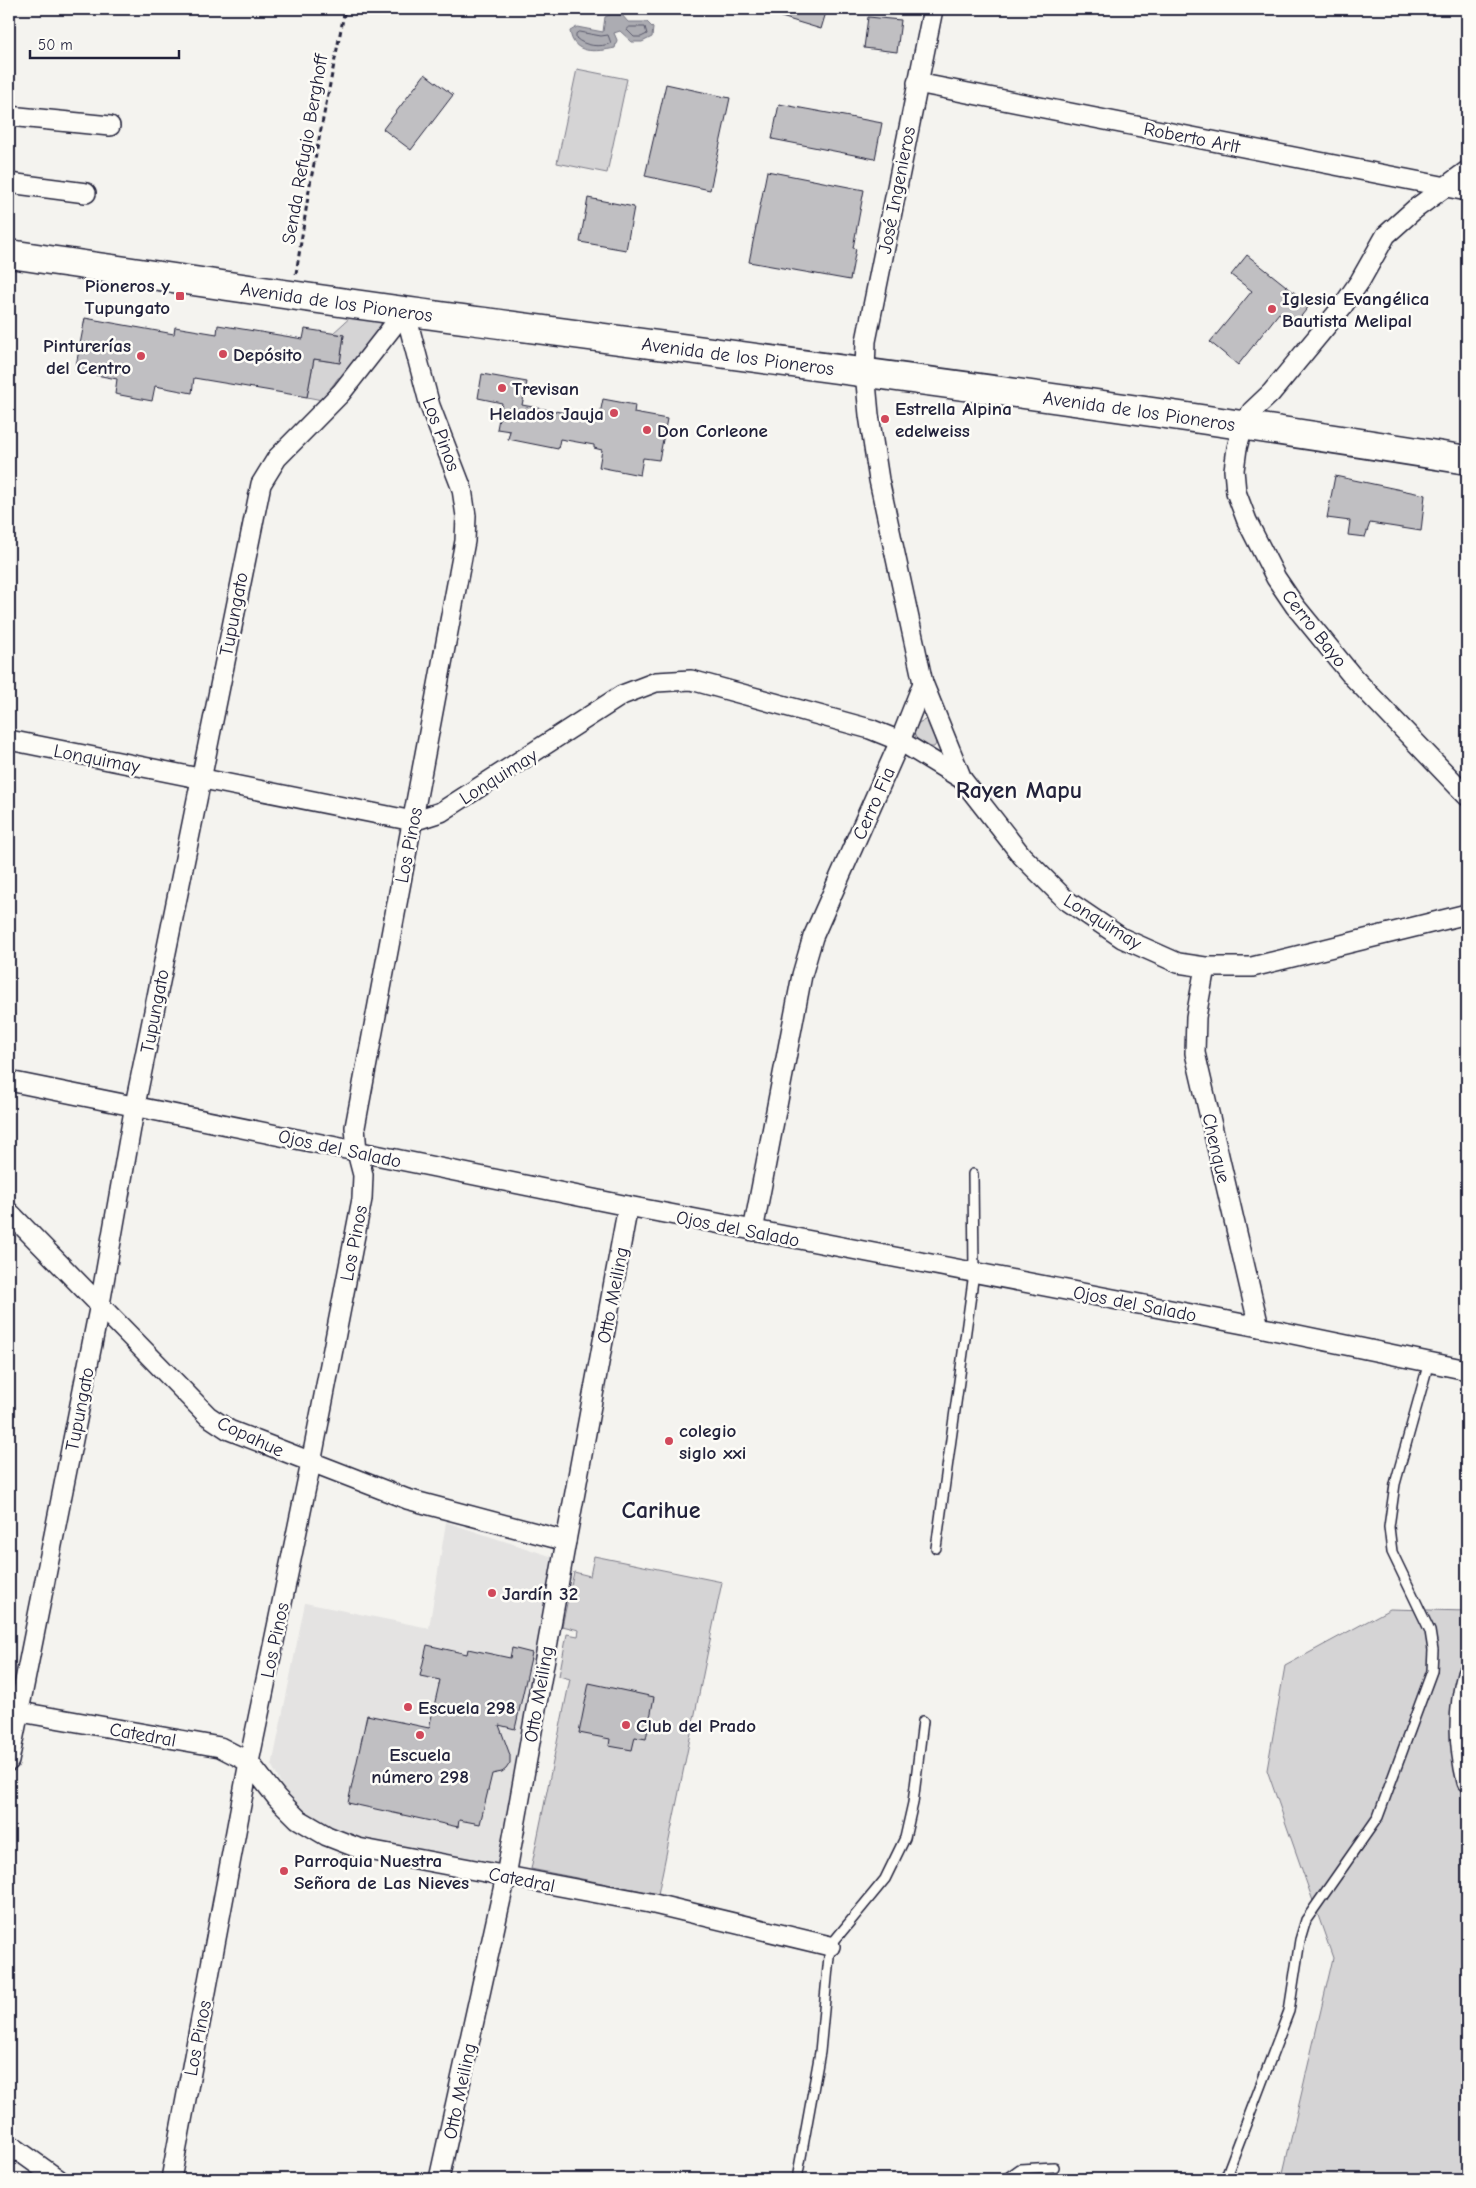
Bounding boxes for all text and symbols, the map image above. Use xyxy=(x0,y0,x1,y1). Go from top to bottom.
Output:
scale bar xyxy=(30,28,179,60)
text: 50 m xyxy=(38,36,73,54)
street label: Senda Refugio Berghoff xyxy=(277,51,333,246)
street label: Roberto Arlt xyxy=(1142,118,1242,158)
street label: José Ingenieros xyxy=(874,125,920,256)
place label: Pioneros y Tupungato xyxy=(84,275,170,319)
street label: Avenida de los Pioneros xyxy=(239,278,434,327)
place label: Iglesia Evangélica Bautista Melipal xyxy=(1282,288,1429,332)
marker: Pioneros y Tupungato xyxy=(174,290,186,302)
marker: Iglesia Evangélica Bautista Melipal xyxy=(1266,303,1278,315)
street label: Avenida de los Pioneros xyxy=(640,333,835,380)
place label: Pinturerías del Centro xyxy=(43,335,131,379)
place label: Depósito xyxy=(233,344,302,366)
marker: Depósito xyxy=(217,348,229,360)
marker: Pinturerías del Centro xyxy=(135,350,147,362)
place label: Trevisan xyxy=(512,378,579,400)
marker: Trevisan xyxy=(496,382,508,394)
street label: Avenida de los Pioneros xyxy=(1042,387,1237,436)
street label: Los Pinos xyxy=(418,395,465,474)
place label: Estrella Alpina edelweiss xyxy=(895,398,1012,442)
place label: Helados Jauja xyxy=(489,403,604,425)
marker: Helados Jauja xyxy=(608,407,620,419)
marker: Estrella Alpina edelweiss xyxy=(879,413,891,425)
place label: Don Corleone xyxy=(657,420,768,442)
marker: Don Corleone xyxy=(641,424,653,436)
street label: Tupungato xyxy=(215,570,253,658)
street label: Cerro Bayo xyxy=(1277,586,1351,672)
street label: Lonquimay xyxy=(52,740,142,778)
street label: Lonquimay xyxy=(456,744,542,809)
street label: Cerro Fia xyxy=(848,764,900,843)
district label: Rayen Mapu xyxy=(956,776,1082,804)
street label: Los Pinos xyxy=(391,805,427,885)
street label: Lonquimay xyxy=(1060,889,1146,955)
street label: Tupungato xyxy=(136,967,174,1055)
street label: Chenque xyxy=(1197,1111,1235,1185)
street label: Ojos del Salado xyxy=(276,1125,403,1173)
street label: Los Pinos xyxy=(336,1203,372,1283)
street label: Ojos del Salado xyxy=(674,1206,801,1252)
street label: Otto Meiling xyxy=(593,1245,633,1345)
street label: Ojos del Salado xyxy=(1071,1281,1198,1327)
street label: Tupungato xyxy=(61,1365,99,1453)
street label: Copahue xyxy=(214,1412,287,1462)
place label: colegio siglo xxi xyxy=(679,1420,746,1464)
marker: colegio siglo xxi xyxy=(663,1435,675,1447)
district label: Carihue xyxy=(621,1496,701,1524)
place label: Jardín 32 xyxy=(502,1583,578,1605)
marker: Jardín 32 xyxy=(486,1587,498,1599)
street label: Los Pinos xyxy=(256,1600,294,1680)
street label: Otto Meiling xyxy=(520,1644,558,1744)
place label: Escuela 298 xyxy=(418,1697,515,1719)
marker: Escuela 298 xyxy=(402,1701,414,1713)
place label: Club del Prado xyxy=(636,1715,756,1737)
street label: Catedral xyxy=(108,1718,178,1752)
marker: Club del Prado xyxy=(620,1719,632,1731)
marker: Escuela número 298 xyxy=(414,1729,426,1741)
place label: Escuela número 298 xyxy=(371,1744,469,1788)
place label: Parroquia Nuestra Señora de Las Nieves xyxy=(294,1850,469,1894)
street label: Catedral xyxy=(487,1863,557,1897)
marker: Parroquia Nuestra Señora de Las Nieves xyxy=(278,1865,290,1877)
street label: Los Pinos xyxy=(180,1998,216,2078)
street label: Otto Meiling xyxy=(439,2041,481,2141)

